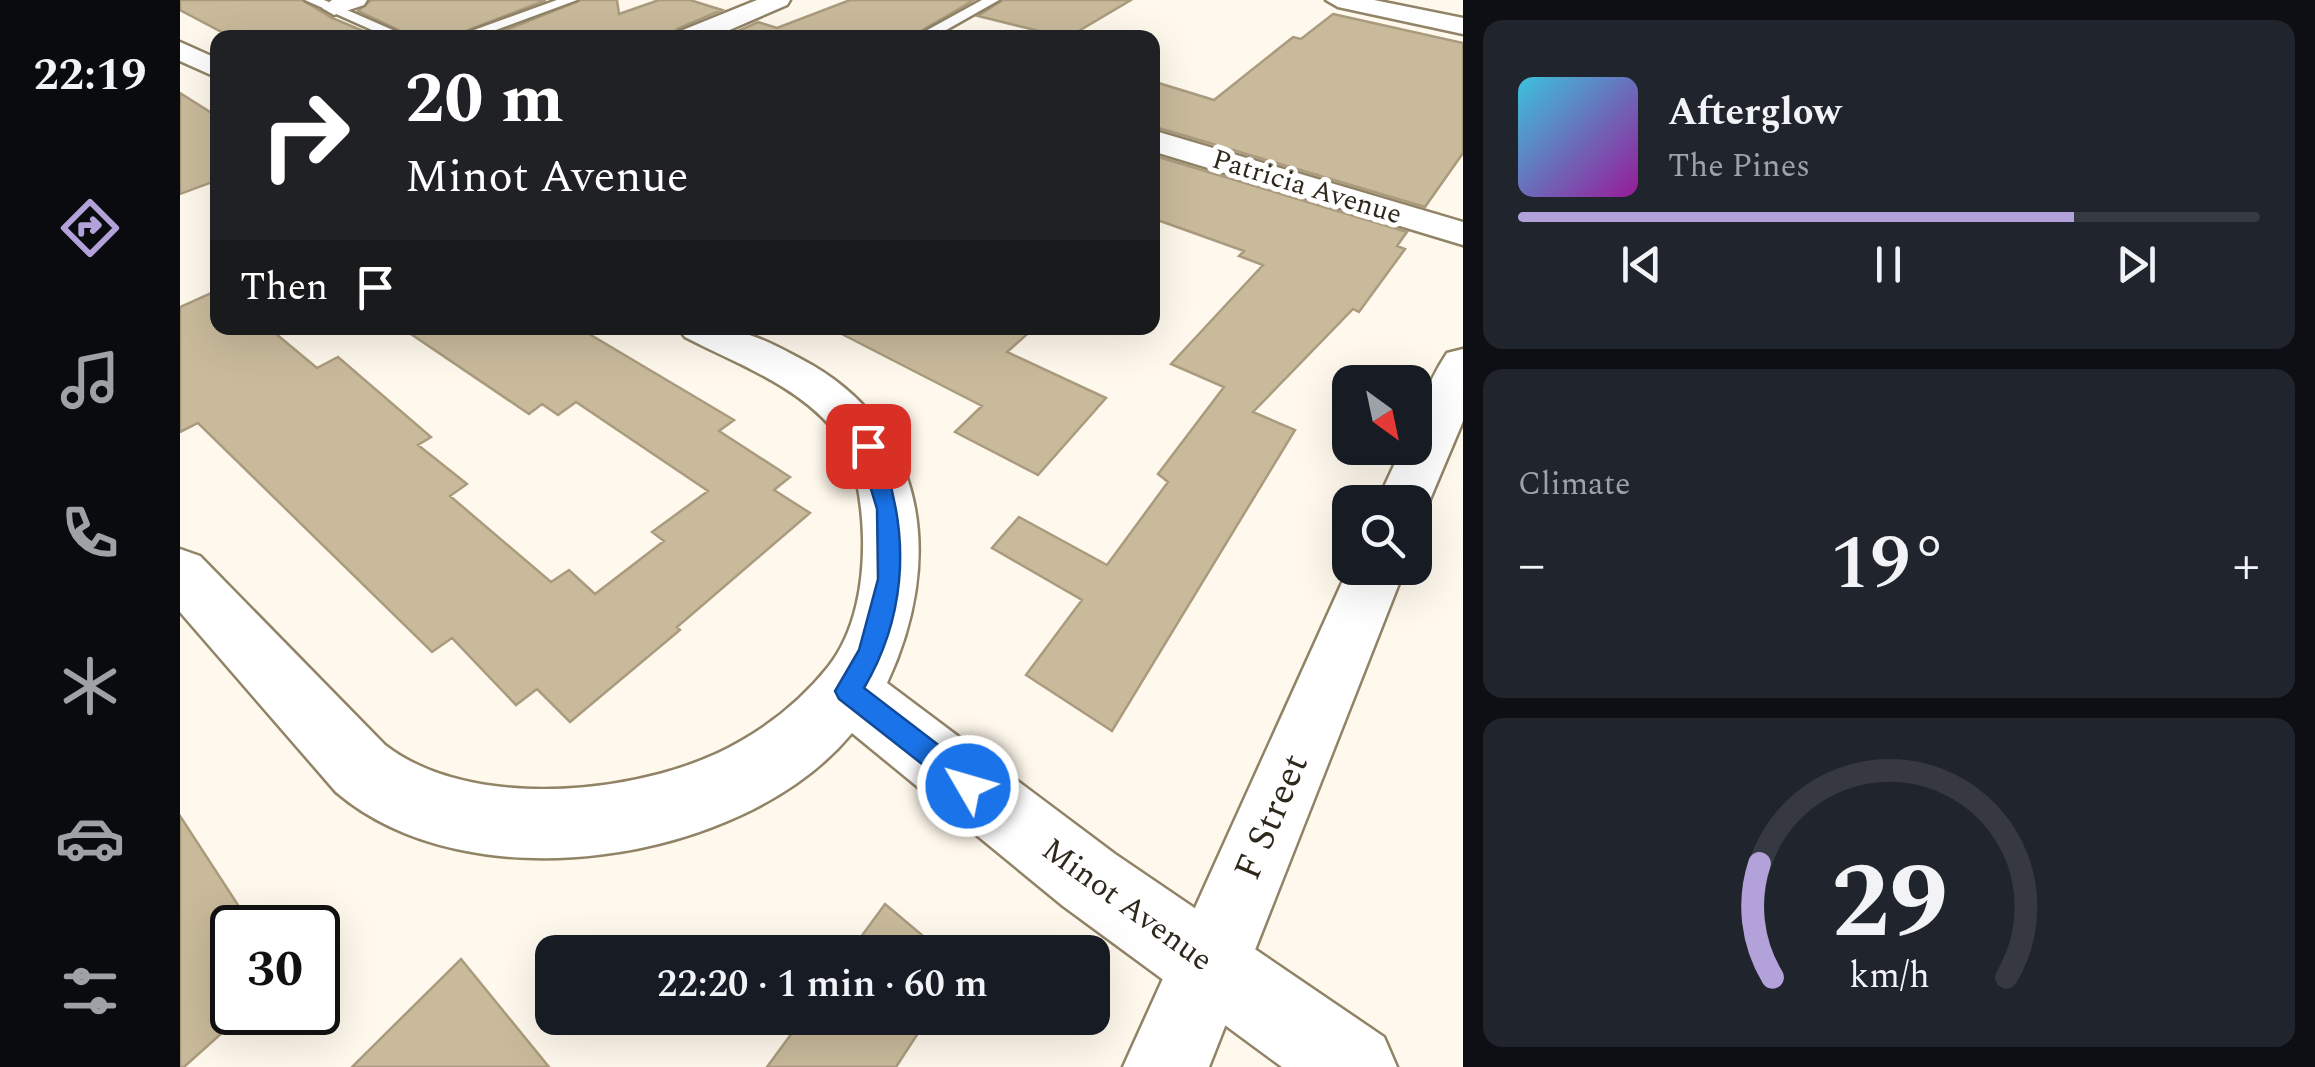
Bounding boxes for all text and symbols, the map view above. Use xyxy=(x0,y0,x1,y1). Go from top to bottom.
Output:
text: 22:19 xyxy=(33,41,147,110)
text: 20 m xyxy=(405,47,564,153)
icon: right xyxy=(240,70,370,200)
text: Afterglow xyxy=(1668,84,1841,142)
street label: Patricia Avenue xyxy=(1207,138,1407,236)
text: The Pines xyxy=(1668,142,1810,191)
text: Minot Avenue xyxy=(405,143,688,212)
icon: directions xyxy=(55,193,125,263)
icon: previous xyxy=(1614,237,1669,292)
icon: pause xyxy=(1861,237,1916,292)
icon: next xyxy=(2109,237,2164,292)
text: Then xyxy=(240,259,328,317)
icon: arrive xyxy=(348,260,403,315)
icon: music xyxy=(55,345,125,415)
north arrow xyxy=(1332,365,1432,465)
map controls xyxy=(1332,365,1432,585)
pin xyxy=(826,404,911,489)
icon: arrive xyxy=(841,419,896,474)
text: Climate xyxy=(1518,460,1630,509)
button: search xyxy=(1332,485,1432,585)
icon: phone xyxy=(55,498,125,568)
text: 19° xyxy=(1830,508,1948,622)
text: − xyxy=(1518,524,1546,607)
text: + xyxy=(2232,524,2260,607)
icon: climate xyxy=(55,651,125,721)
position arrow xyxy=(916,734,1020,838)
street label: F Street xyxy=(1219,745,1325,889)
icon: car xyxy=(55,803,125,873)
text: 29 xyxy=(1831,825,1947,983)
street label: Minot Avenue xyxy=(1031,826,1223,984)
speed limit sign: 30 xyxy=(210,905,340,1035)
text: km/h xyxy=(1849,949,1929,1004)
icon: filters xyxy=(55,956,125,1026)
text: 22:20 · 1 min · 60 m xyxy=(657,956,988,1014)

